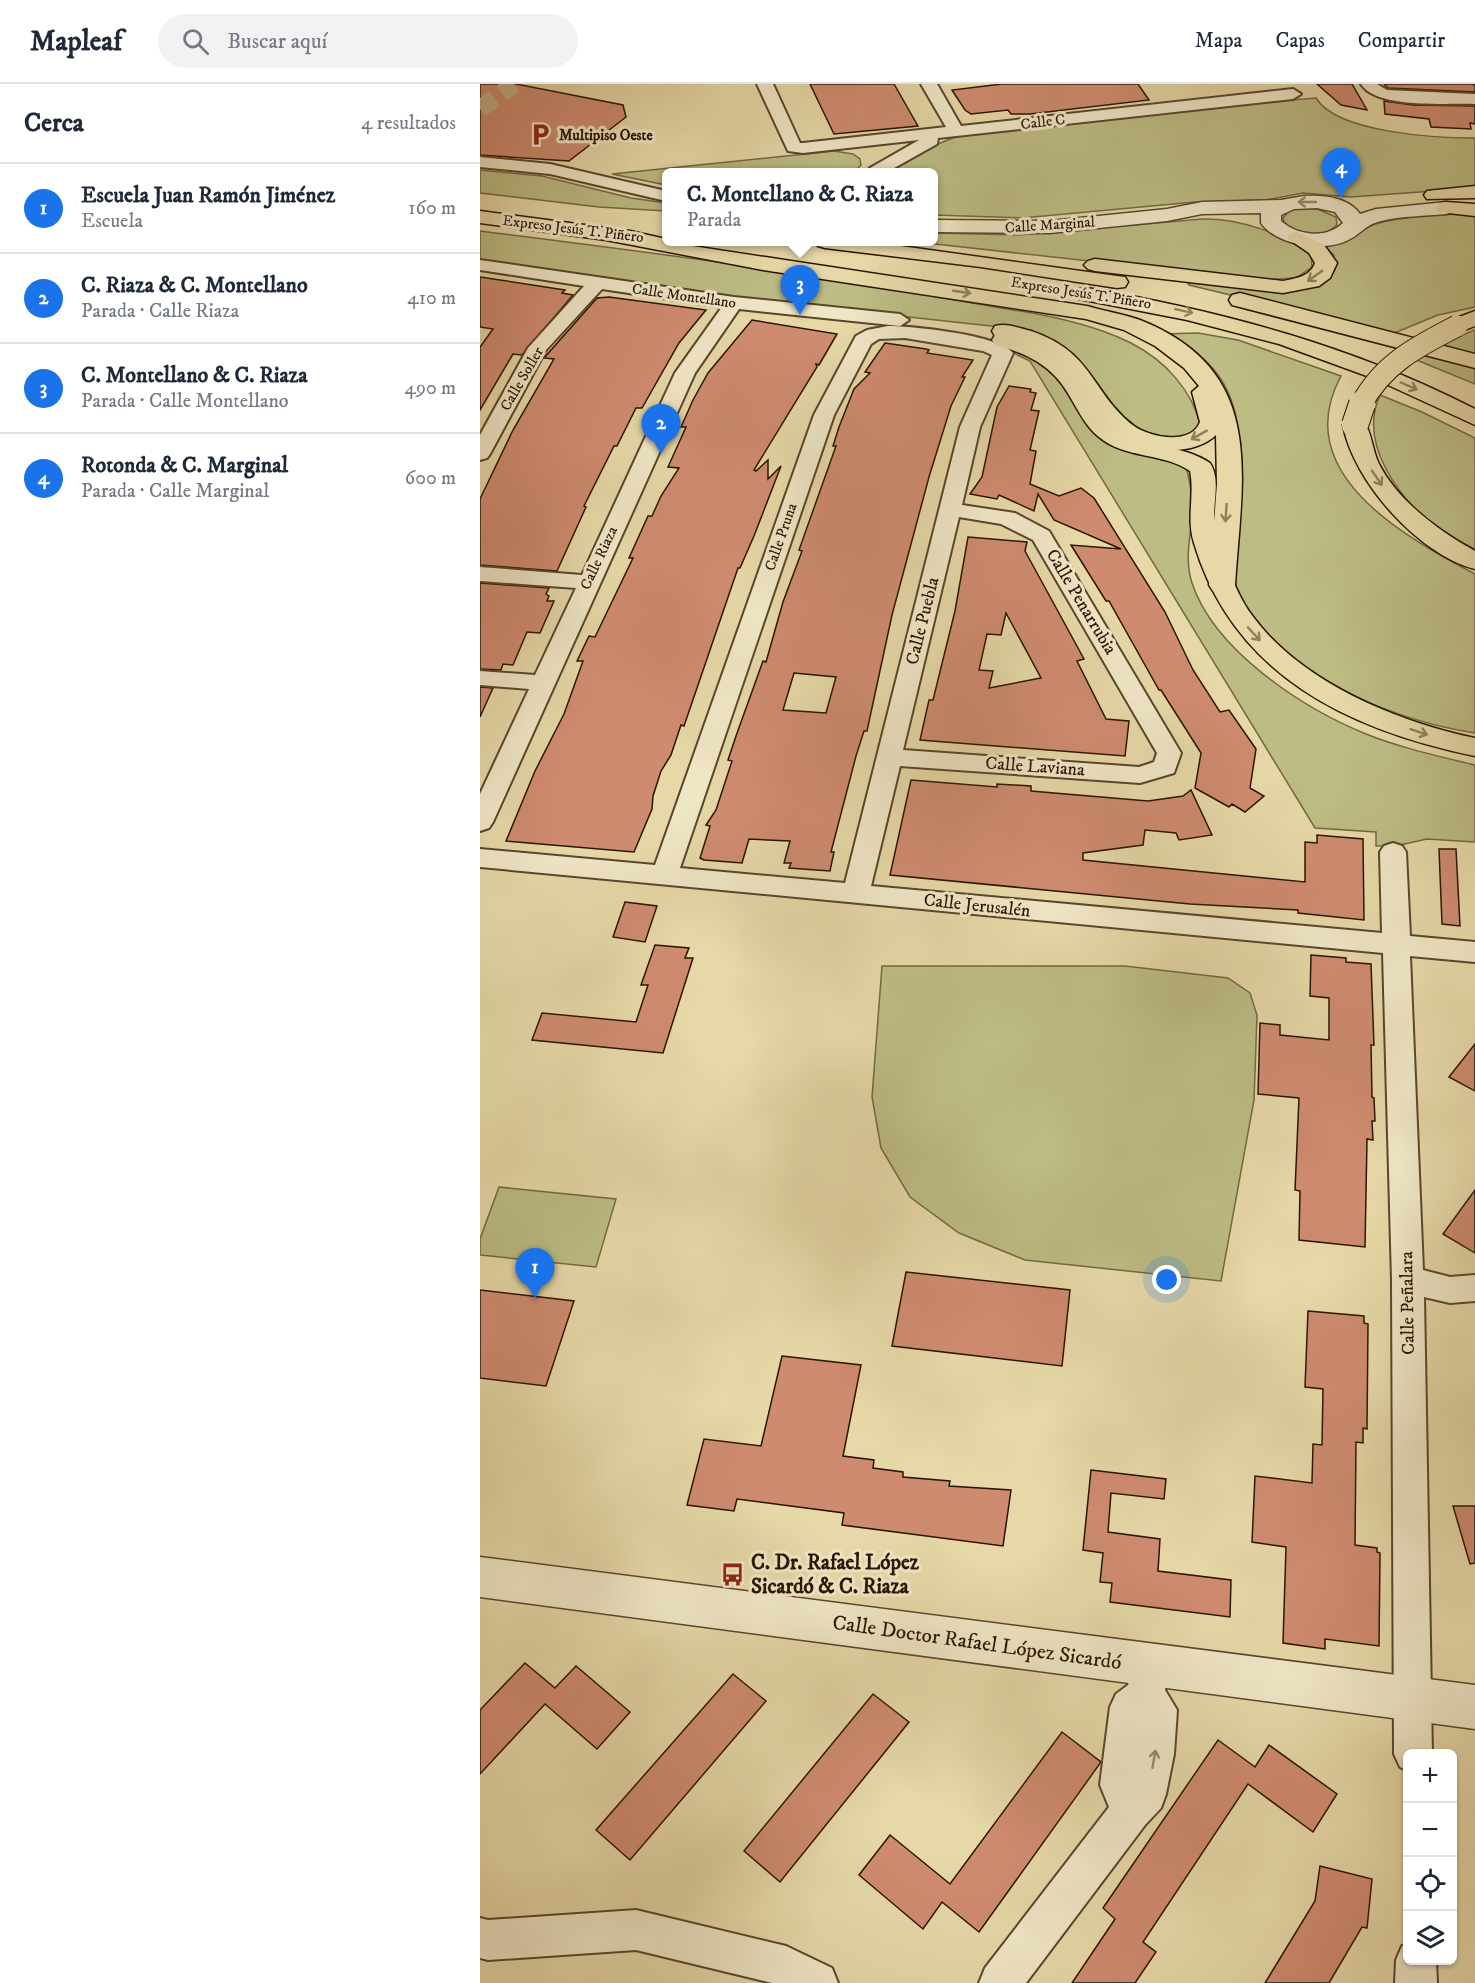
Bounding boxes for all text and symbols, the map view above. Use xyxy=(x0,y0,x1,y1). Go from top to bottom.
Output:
search box xyxy=(158,14,578,68)
text: Mapleaf xyxy=(30,24,122,59)
icon: search xyxy=(179,25,212,58)
text: Buscar aquí xyxy=(227,28,327,55)
text: Mapa xyxy=(1195,28,1242,54)
text: Capas xyxy=(1275,28,1325,54)
text: Compartir xyxy=(1358,28,1445,54)
text: Cerca xyxy=(24,107,84,140)
street label: Calle C xyxy=(1020,110,1066,134)
text: 4 resultados xyxy=(361,111,456,136)
parking icon: Multipiso Oeste xyxy=(528,122,554,148)
place label: Multipiso Oeste xyxy=(559,126,653,145)
pin: 4 xyxy=(1322,148,1360,198)
popup xyxy=(662,168,938,246)
text: C. Montellano & C. Riaza xyxy=(687,181,913,208)
text: Escuela Juan Ramón Jiménez xyxy=(81,182,335,209)
text: 1 xyxy=(40,196,47,221)
text: 160 m xyxy=(408,196,456,221)
one-way arrow xyxy=(1298,196,1318,208)
text: Parada xyxy=(687,208,741,233)
text: Escuela xyxy=(81,209,143,234)
street label: Expreso Jesús T. Piñero xyxy=(501,211,645,247)
street label: Calle Marginal xyxy=(1004,212,1096,238)
pin: 3 xyxy=(780,266,820,315)
one-way arrow xyxy=(1307,270,1324,283)
text: C. Riaza & C. Montellano xyxy=(81,272,308,299)
street label: Expreso Jesús T. Piñero xyxy=(1009,273,1153,313)
street label: Calle Montellano xyxy=(631,279,737,313)
text: 2 xyxy=(39,286,48,311)
text: 410 m xyxy=(407,286,456,311)
one-way arrow xyxy=(952,287,971,298)
text: Parada · Calle Riaza xyxy=(81,299,239,324)
one-way arrow xyxy=(1174,306,1194,317)
street label: Calle Soller xyxy=(496,343,548,414)
text: C. Montellano & C. Riaza xyxy=(81,362,308,389)
text: 3 xyxy=(40,376,47,401)
text: 490 m xyxy=(404,376,456,401)
one-way arrow xyxy=(1399,381,1417,393)
text: Parada · Calle Montellano xyxy=(81,389,289,414)
pin: 2 xyxy=(642,404,681,454)
one-way arrow xyxy=(1191,429,1208,441)
text: Rotonda & C. Marginal xyxy=(81,452,288,479)
text: 4 xyxy=(38,466,49,491)
text: 600 m xyxy=(405,466,456,491)
one-way arrow xyxy=(1371,469,1383,485)
text: Parada · Calle Marginal xyxy=(81,479,269,504)
street label: Calle Pruna xyxy=(761,500,802,573)
one-way arrow xyxy=(1221,503,1232,523)
street label: Calle Riaza xyxy=(576,523,622,593)
street label: Calle Penarrubia xyxy=(1041,545,1121,659)
street label: Calle Puebla xyxy=(901,574,945,667)
one-way arrow xyxy=(1247,626,1261,641)
one-way arrow xyxy=(1409,727,1428,738)
street label: Calle Laviana xyxy=(985,753,1086,781)
street label: Calle Jerusalén xyxy=(923,889,1032,923)
pin: 1 xyxy=(516,1248,554,1298)
street label: Calle Peñalara xyxy=(1396,1251,1420,1355)
your location xyxy=(1152,1265,1181,1294)
place label: C. Dr. Rafael López Sicardó & C. Riaza xyxy=(751,1550,920,1600)
bus stop icon: C. Dr. Rafael López Sicardó & C. Riaza xyxy=(720,1562,746,1588)
street label: Calle Doctor Rafael López Sicardó xyxy=(831,1610,1123,1676)
map controls xyxy=(1403,1749,1457,1965)
button: + xyxy=(1403,1749,1457,1803)
one-way arrow xyxy=(1148,1750,1159,1770)
button: − xyxy=(1403,1803,1457,1857)
button: locate xyxy=(1403,1857,1457,1911)
button: layers xyxy=(1403,1911,1457,1965)

